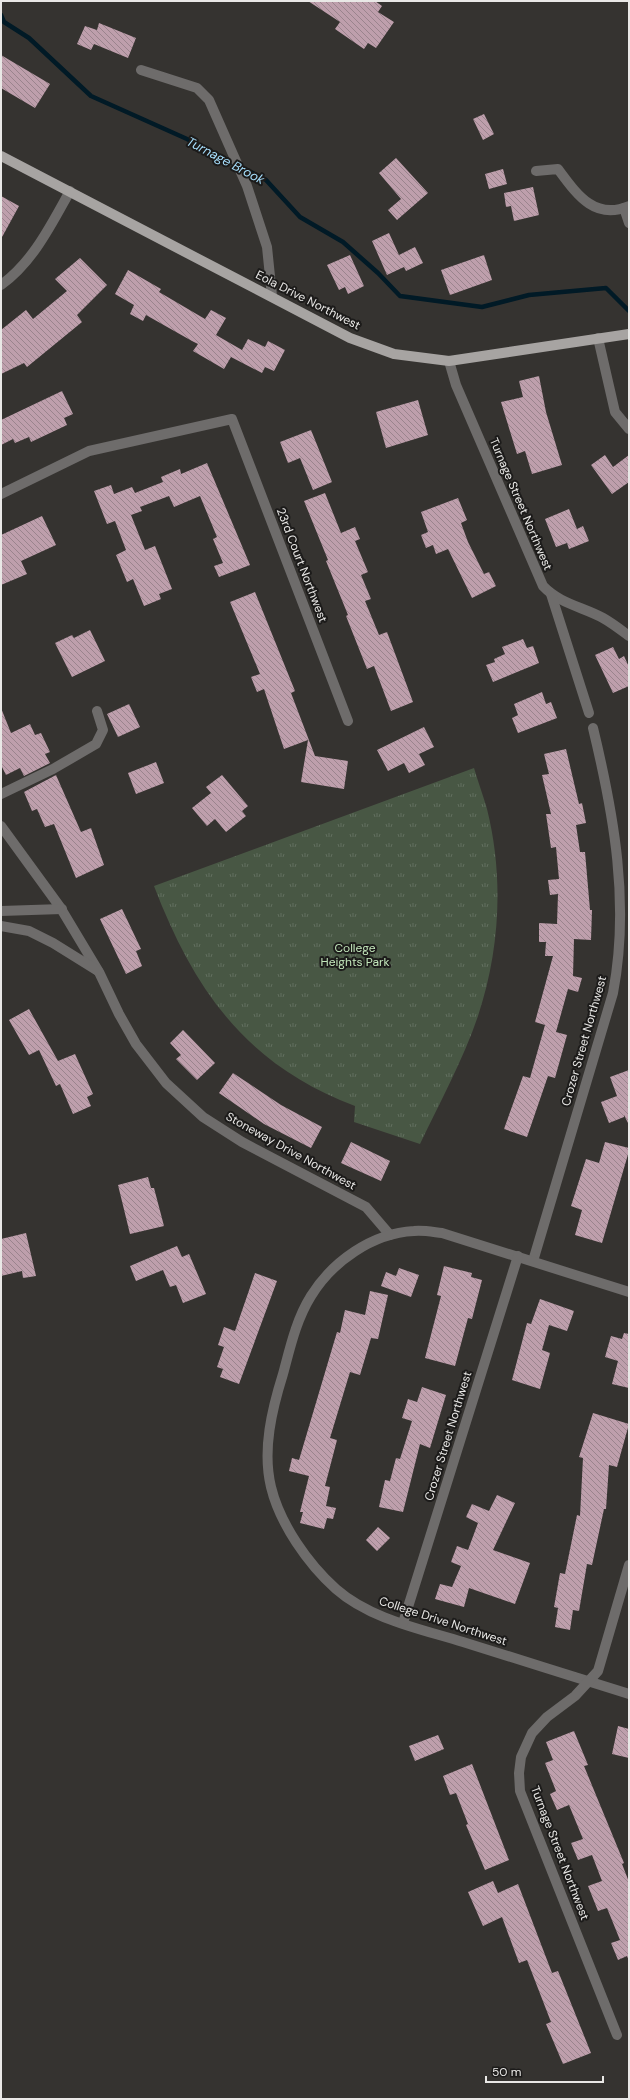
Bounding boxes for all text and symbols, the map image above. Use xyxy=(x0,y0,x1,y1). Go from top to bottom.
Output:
water label: Turnage Brook xyxy=(184,133,268,188)
street label: Eola Drive Northwest xyxy=(253,267,363,333)
street label: Turnage Street Northwest xyxy=(486,435,556,573)
street label: 23rd Court Northwest xyxy=(273,505,331,625)
park label: College Heights Park xyxy=(320,940,390,970)
street label: Crozer Street Northwest xyxy=(558,974,610,1108)
street label: Stoneway Drive Northwest xyxy=(223,1108,359,1194)
street label: Crozer Street Northwest xyxy=(421,1369,475,1503)
street label: College Drive Northwest xyxy=(377,1593,509,1649)
street label: Turnage Street Northwest xyxy=(527,1784,593,1923)
scale bar xyxy=(486,2058,603,2084)
text: 50 m xyxy=(492,2064,521,2080)

